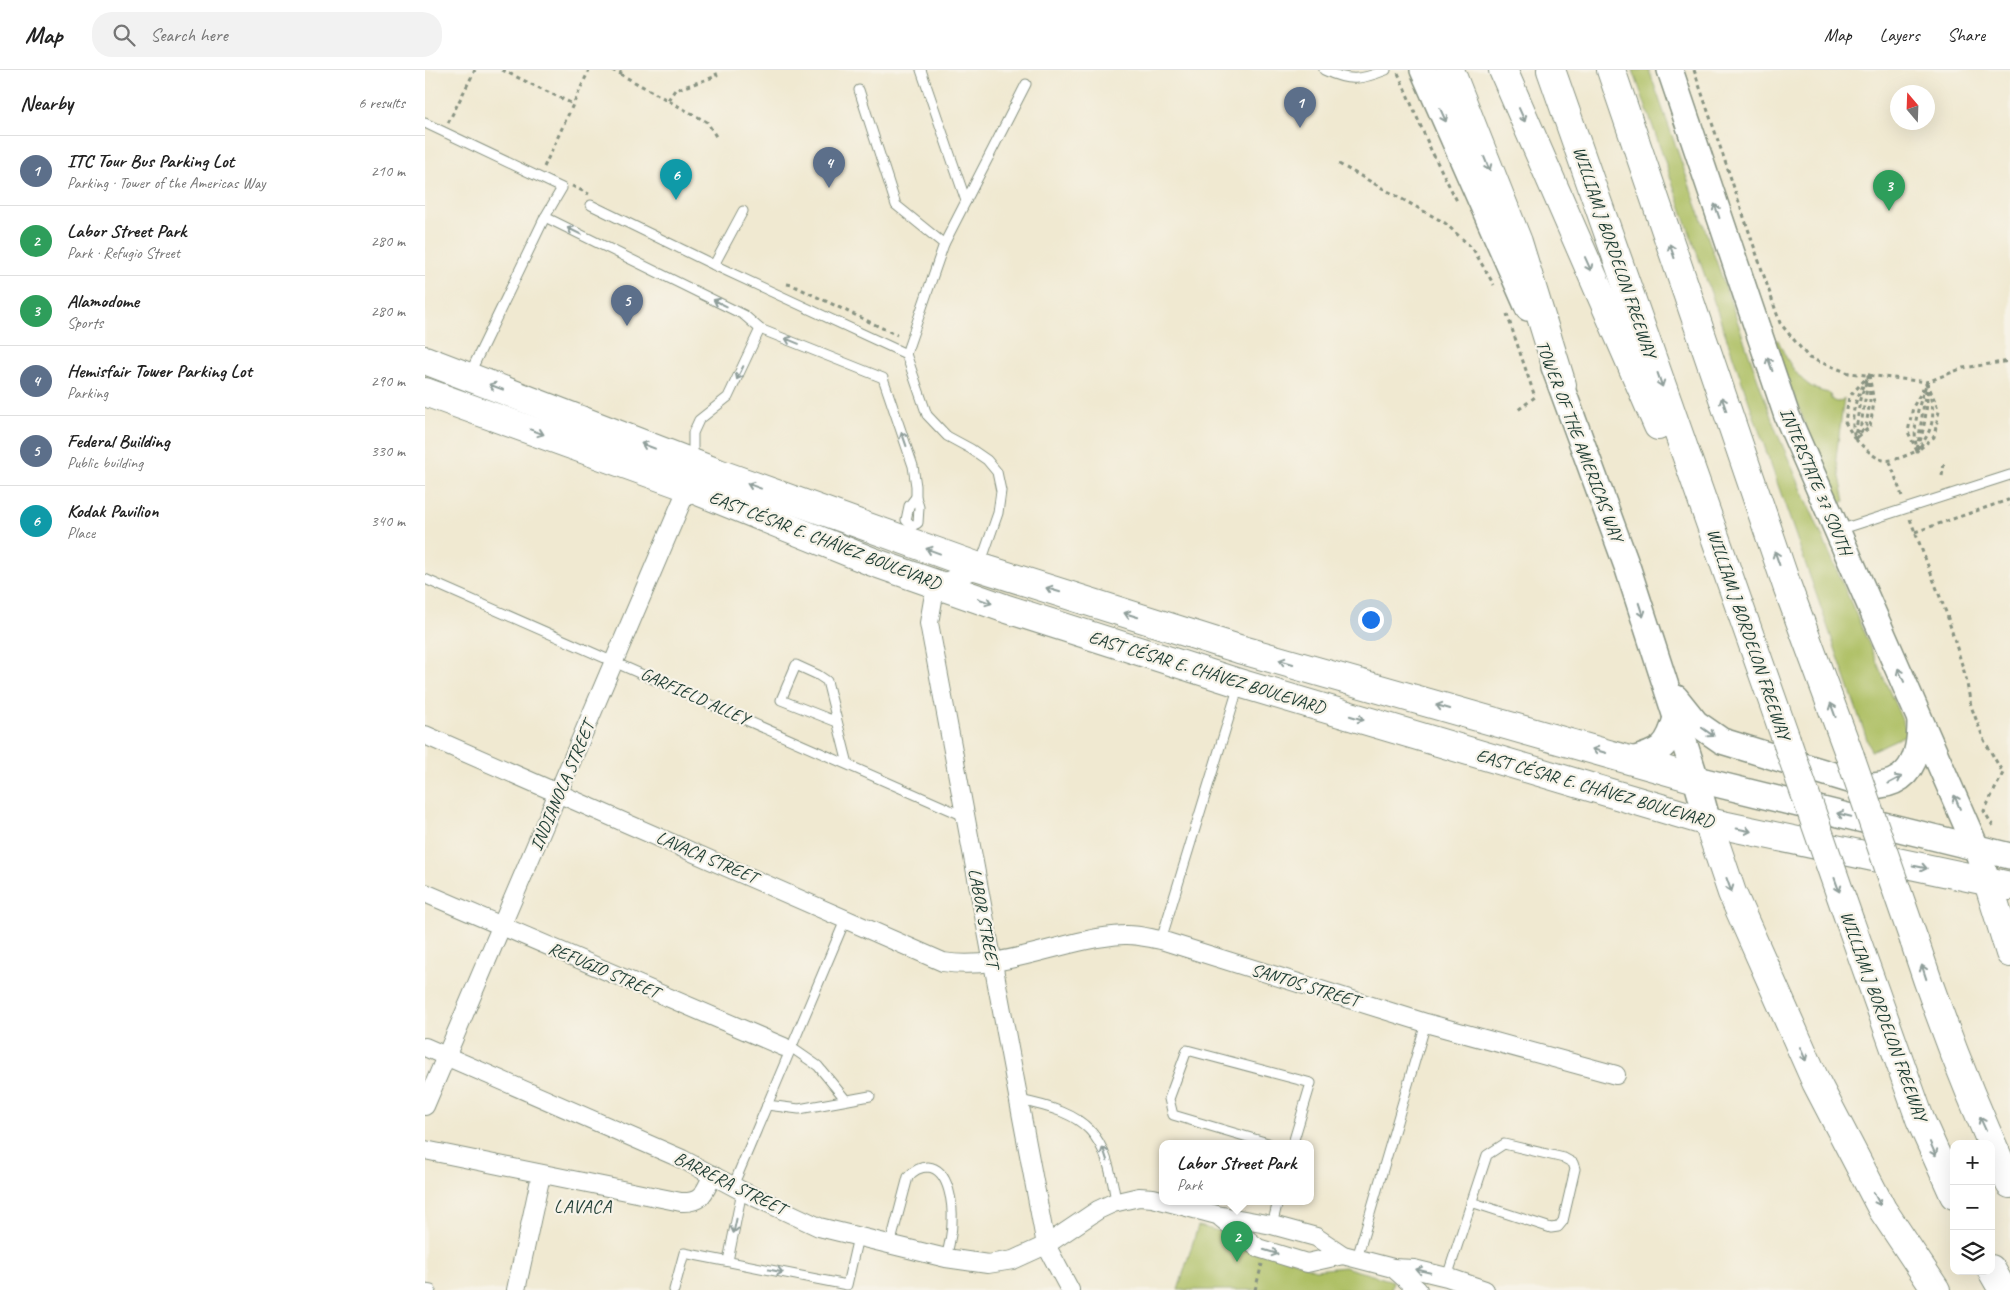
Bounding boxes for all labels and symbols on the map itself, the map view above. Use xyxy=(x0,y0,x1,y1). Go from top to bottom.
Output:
north arrow xyxy=(1890,85,1935,130)
pin: 1 xyxy=(1284,87,1316,128)
one-way arrow xyxy=(1438,107,1448,122)
one-way arrow xyxy=(1518,107,1528,122)
street label: WILLIAM J BORDELON FREEWAY xyxy=(1568,143,1662,363)
pin: 4 xyxy=(813,147,845,188)
one-way arrow xyxy=(1483,156,1493,171)
pin: 6 xyxy=(660,159,692,200)
pin: 3 xyxy=(1873,170,1905,211)
one-way arrow xyxy=(1712,203,1722,219)
one-way arrow xyxy=(566,226,581,236)
one-way arrow xyxy=(1666,243,1676,259)
one-way arrow xyxy=(1583,256,1593,271)
pin: 5 xyxy=(611,285,643,326)
one-way arrow xyxy=(713,297,728,307)
one-way arrow xyxy=(785,336,800,345)
street label: TOWER OF THE AMERICAS WAY xyxy=(1531,337,1630,548)
one-way arrow xyxy=(1764,357,1774,373)
one-way arrow xyxy=(735,365,745,380)
one-way arrow xyxy=(1656,372,1665,388)
one-way arrow xyxy=(489,382,504,391)
one-way arrow xyxy=(1719,397,1728,413)
street label: INTERSTATE 37 SOUTH xyxy=(1775,404,1858,560)
one-way arrow xyxy=(529,428,544,437)
one-way arrow xyxy=(899,431,908,447)
one-way arrow xyxy=(640,441,656,450)
one-way arrow xyxy=(746,481,762,490)
street label: EAST CÉSAR E. CHÁVEZ BOULEVARD xyxy=(706,486,945,595)
street label: WILLIAM J BORDELON FREEWAY xyxy=(1702,525,1796,745)
one-way arrow xyxy=(926,546,941,555)
one-way arrow xyxy=(1772,550,1782,566)
one-way arrow xyxy=(1045,585,1061,595)
one-way arrow xyxy=(977,597,992,606)
one-way arrow xyxy=(1636,601,1646,617)
your location xyxy=(1358,607,1384,633)
one-way arrow xyxy=(1123,609,1139,619)
street label: EAST CÉSAR E. CHÁVEZ BOULEVARD xyxy=(1086,626,1329,719)
one-way arrow xyxy=(1279,657,1295,666)
street label: GARFIELD ALLEY xyxy=(637,662,755,731)
one-way arrow xyxy=(1895,668,1905,683)
one-way arrow xyxy=(1435,701,1451,711)
one-way arrow xyxy=(1828,703,1837,719)
street label: INDIANOLA STREET xyxy=(525,714,601,854)
one-way arrow xyxy=(1349,714,1365,723)
one-way arrow xyxy=(1701,727,1715,737)
street label: EAST CÉSAR E. CHÁVEZ BOULEVARD xyxy=(1474,744,1718,833)
one-way arrow xyxy=(1591,746,1607,755)
one-way arrow xyxy=(1887,775,1902,785)
one-way arrow xyxy=(1952,795,1961,810)
one-way arrow xyxy=(1837,810,1853,819)
street label: LAVACA STREET xyxy=(653,826,764,890)
one-way arrow xyxy=(1736,826,1752,835)
one-way arrow xyxy=(1912,863,1928,872)
street label: LABOR STREET xyxy=(964,866,1005,973)
one-way arrow xyxy=(1725,877,1734,892)
one-way arrow xyxy=(1833,877,1842,892)
street label: WILLIAM J BORDELON FREEWAY xyxy=(1836,908,1933,1127)
street label: REFUGIO STREET xyxy=(545,937,666,1005)
street label: SANTOS STREET xyxy=(1249,958,1366,1013)
one-way arrow xyxy=(1919,965,1929,981)
one-way arrow xyxy=(1799,1046,1809,1061)
one-way arrow xyxy=(1978,1117,1988,1132)
one-way arrow xyxy=(1929,1141,1939,1156)
street label: BARRERA STREET xyxy=(671,1147,794,1222)
one-way arrow xyxy=(1099,1147,1109,1163)
one-way arrow xyxy=(1873,1191,1882,1206)
district label: LAVACA xyxy=(554,1194,613,1218)
one-way arrow xyxy=(730,1218,739,1234)
pin: 2 xyxy=(1221,1221,1253,1262)
one-way arrow xyxy=(1262,1247,1278,1257)
one-way arrow xyxy=(767,1266,783,1276)
one-way arrow xyxy=(1415,1266,1431,1275)

